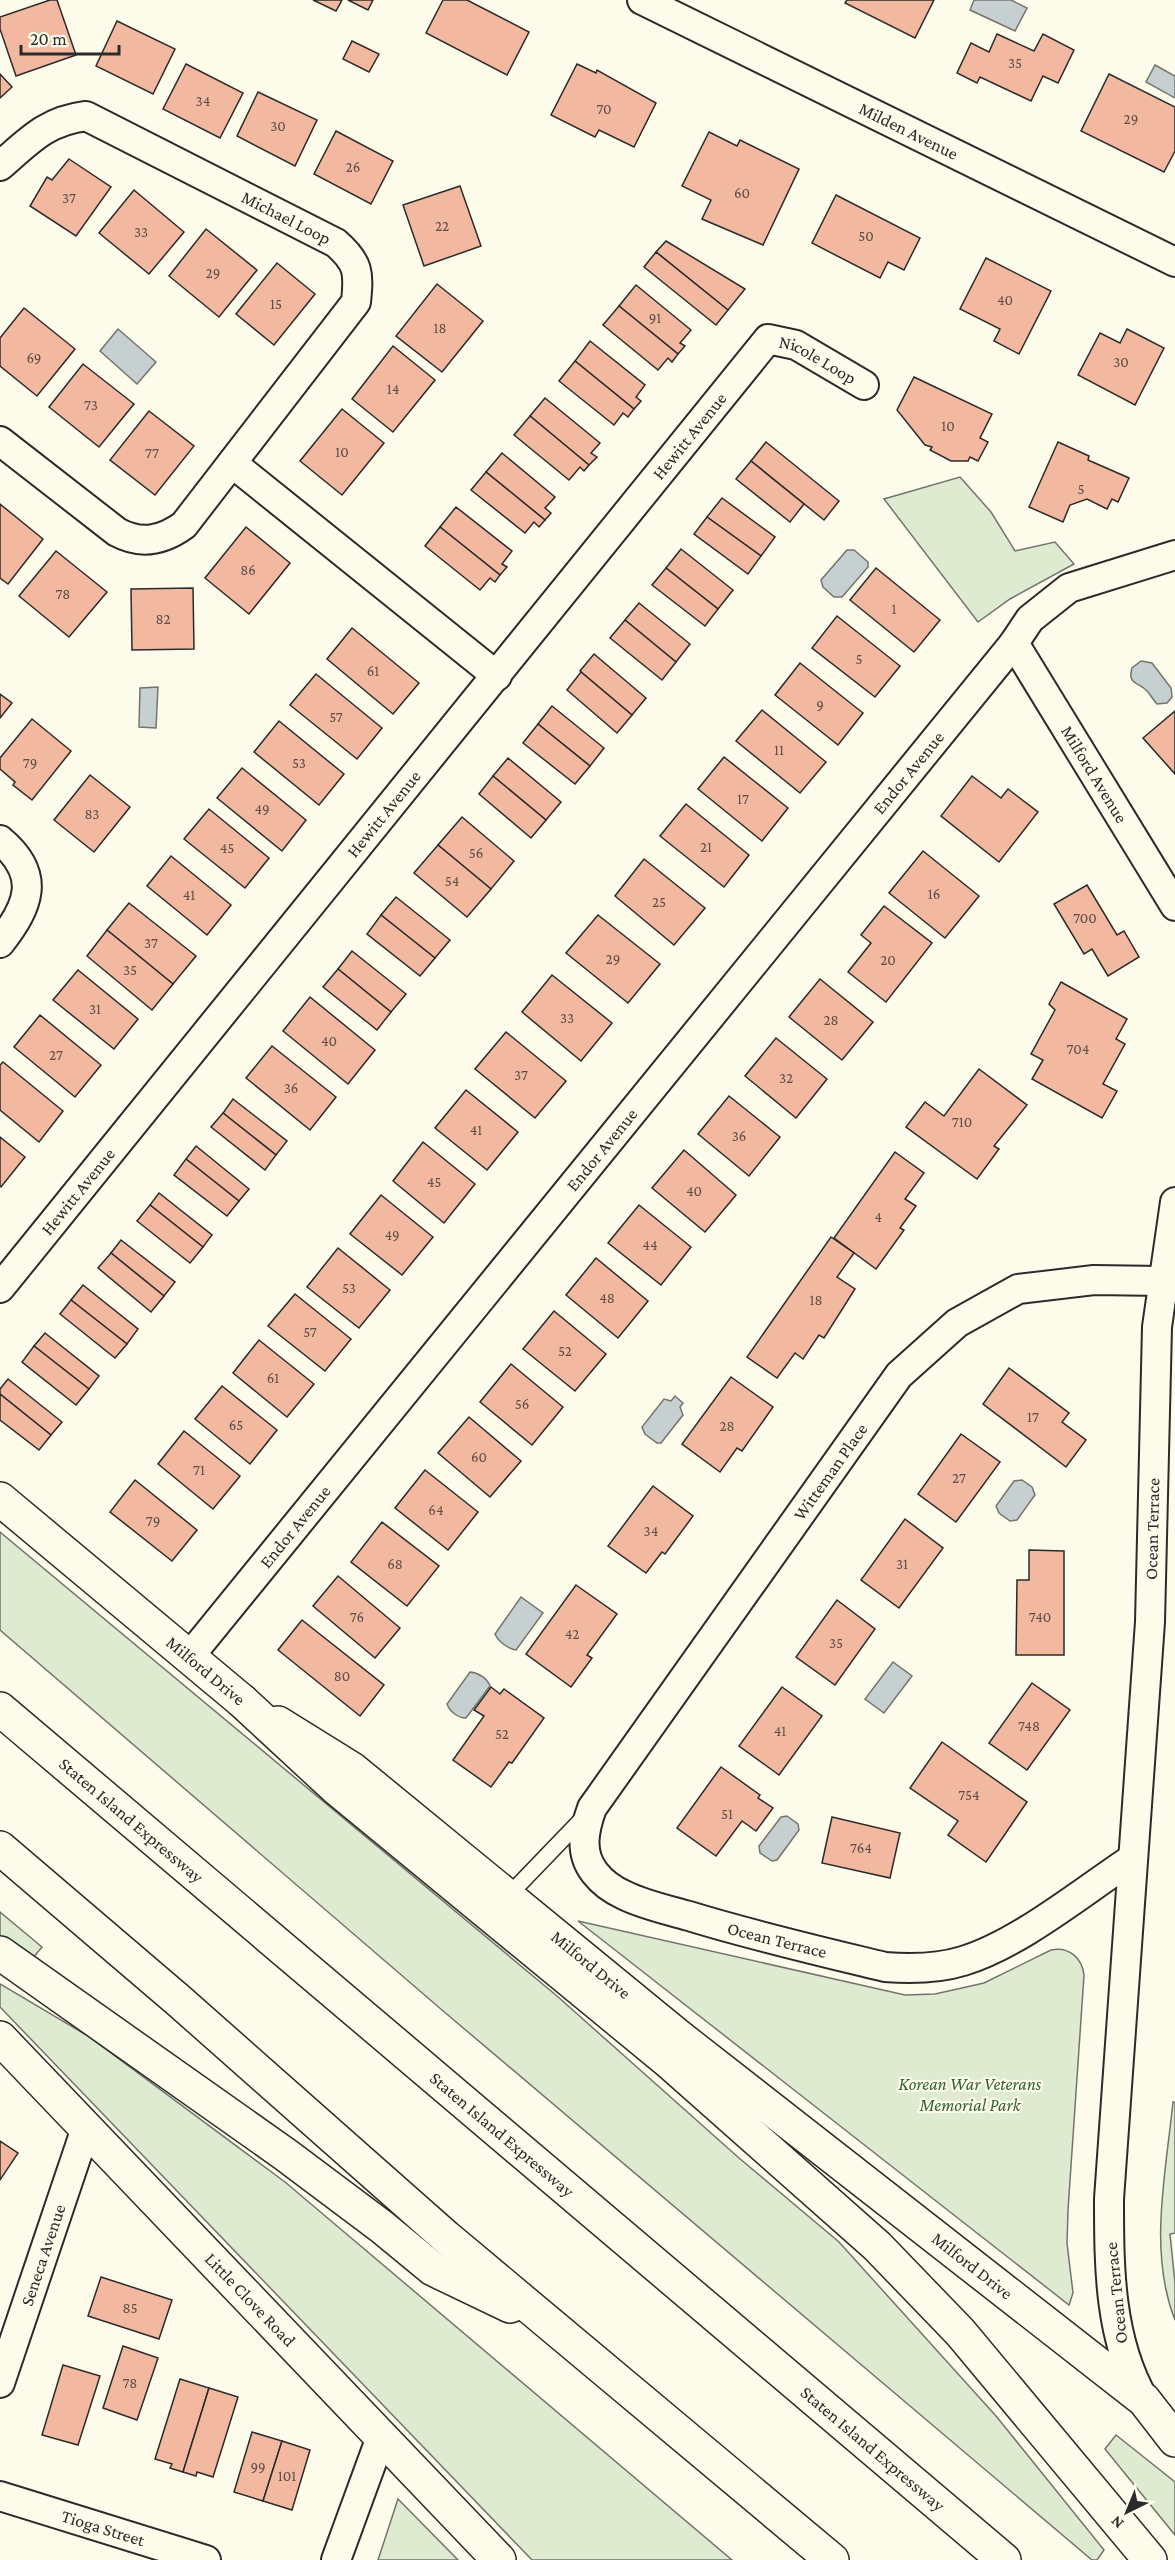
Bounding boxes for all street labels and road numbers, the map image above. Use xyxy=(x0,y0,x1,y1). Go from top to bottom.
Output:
street label: Milden Avenue xyxy=(856,98,961,164)
street label: Michael Loop xyxy=(238,187,334,249)
street label: Nicole Loop xyxy=(777,332,860,388)
street label: Hewitt Avenue xyxy=(648,388,731,484)
street label: Milford Avenue xyxy=(1057,722,1132,827)
street label: Endor Avenue xyxy=(869,727,948,818)
street label: Hewitt Avenue xyxy=(343,766,425,861)
street label: Endor Avenue xyxy=(562,1104,641,1195)
street label: Hewitt Avenue xyxy=(37,1144,119,1239)
street label: Witteman Place xyxy=(789,1419,872,1524)
street label: Ocean Terrace xyxy=(1141,1478,1163,1580)
street label: Endor Avenue xyxy=(255,1481,335,1572)
street label: Milford Drive xyxy=(162,1632,249,1709)
street label: Staten Island Expressway xyxy=(55,1754,208,1887)
street label: Ocean Terrace xyxy=(725,1918,829,1962)
street label: Milford Drive xyxy=(547,1926,635,2003)
street label: Staten Island Expressway xyxy=(426,2068,579,2202)
street label: Seneca Avenue xyxy=(17,2201,70,2309)
street label: Milford Drive xyxy=(928,2228,1017,2304)
street label: Ocean Terrace xyxy=(1101,2241,1131,2345)
street label: Little Clove Road xyxy=(201,2249,300,2351)
street label: Staten Island Expressway xyxy=(797,2382,949,2516)
street label: Tioga Street xyxy=(59,2506,148,2551)

